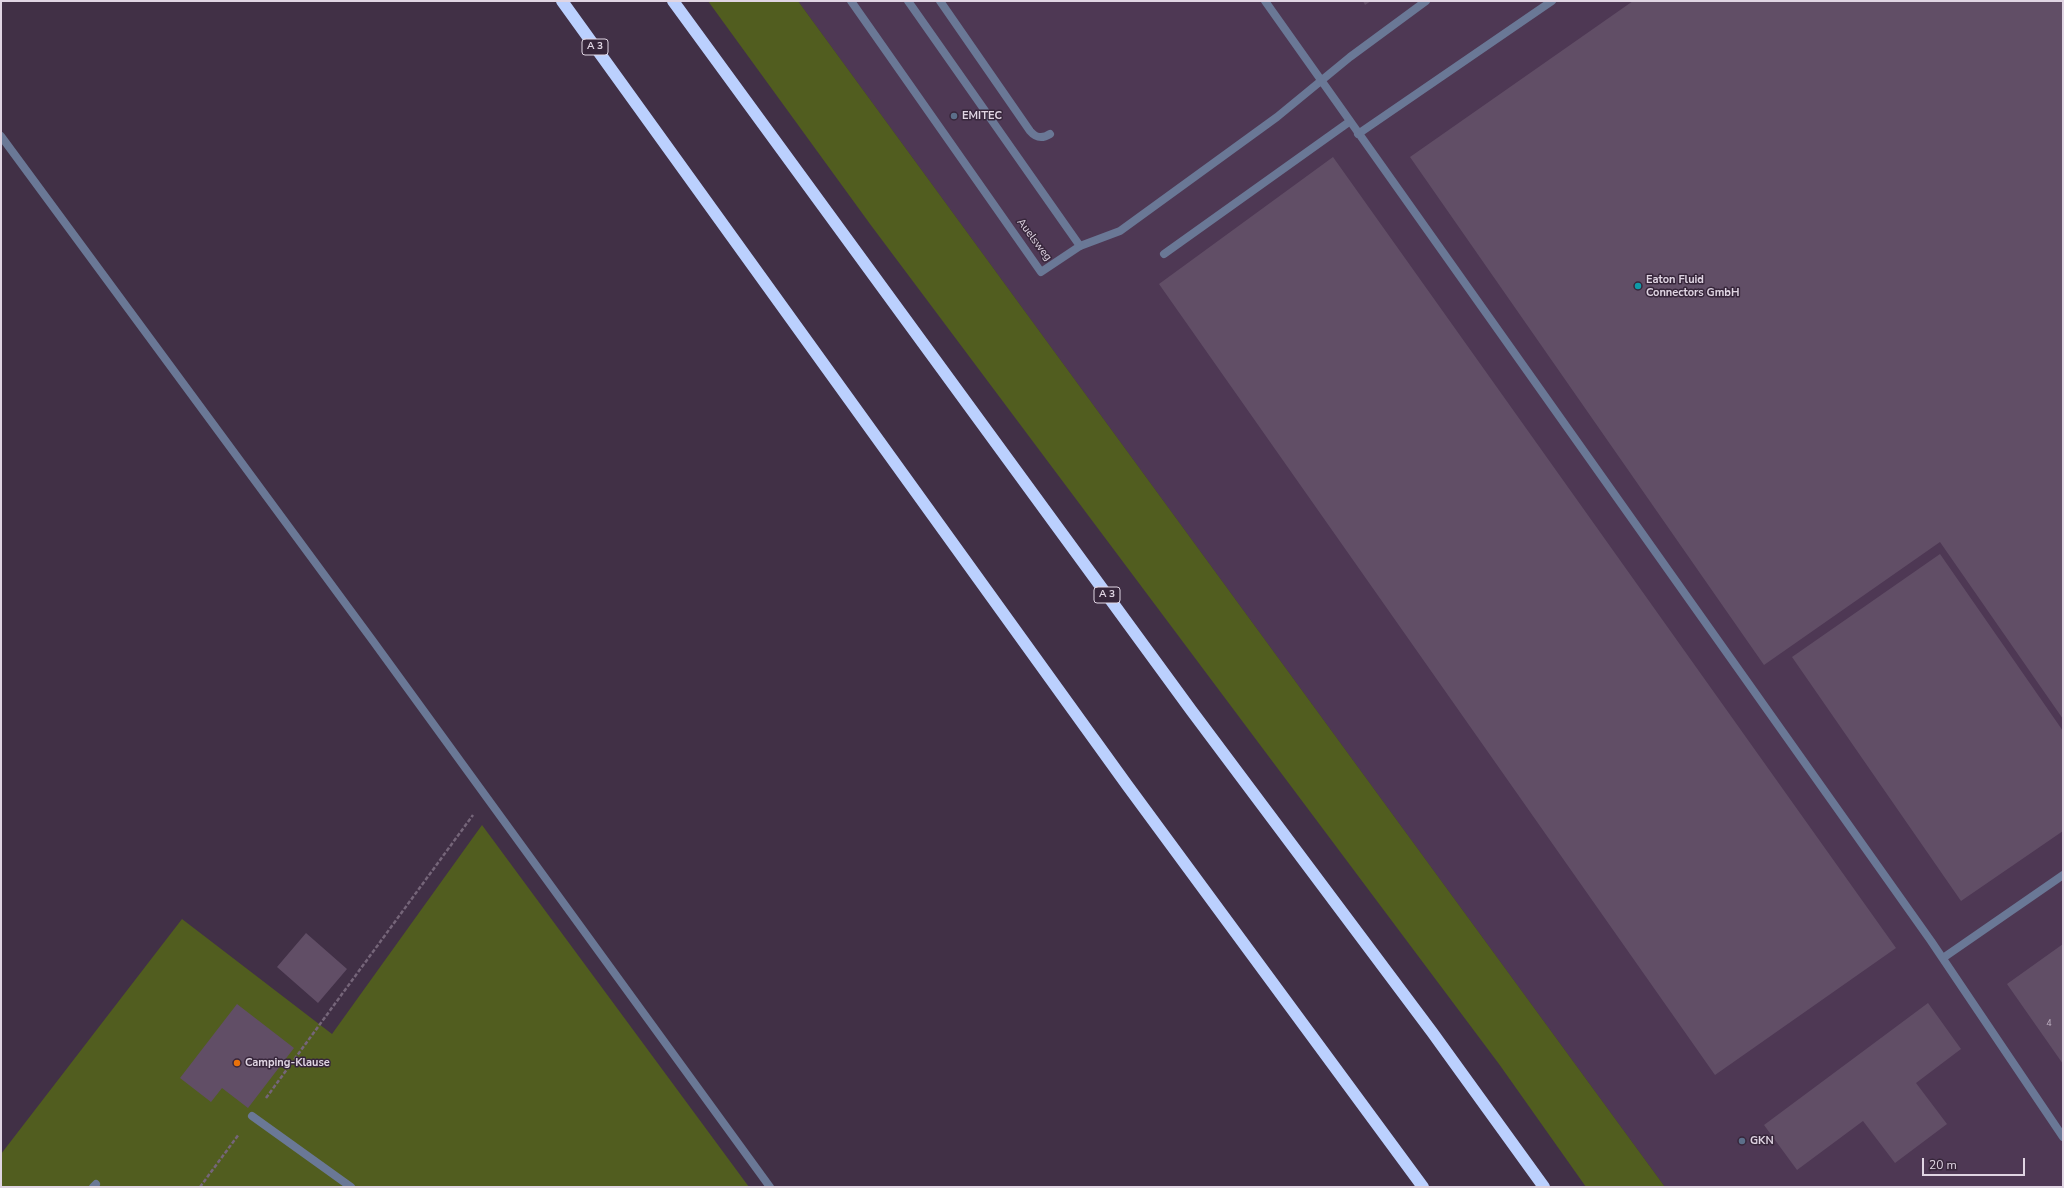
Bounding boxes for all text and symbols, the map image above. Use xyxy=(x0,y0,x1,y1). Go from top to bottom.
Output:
road number: A 3 xyxy=(582,39,608,55)
place label: EMITEC xyxy=(962,109,1002,123)
marker: EMITEC xyxy=(949,111,959,121)
street label: Auelsweg xyxy=(1014,216,1054,264)
place label: Eaton Fluid Connectors GmbH xyxy=(1646,273,1739,299)
marker: Eaton Fluid Connectors GmbH xyxy=(1633,281,1643,291)
road number: A 3 xyxy=(1094,587,1120,603)
house number: 4 xyxy=(2046,1019,2052,1029)
place label: Camping-Klause xyxy=(245,1056,330,1070)
marker: Camping-Klause xyxy=(232,1058,242,1068)
place label: GKN xyxy=(1750,1134,1774,1148)
marker: GKN xyxy=(1737,1136,1747,1146)
scale bar xyxy=(1924,1150,2027,1176)
text: 20 m xyxy=(1929,1157,1957,1173)

